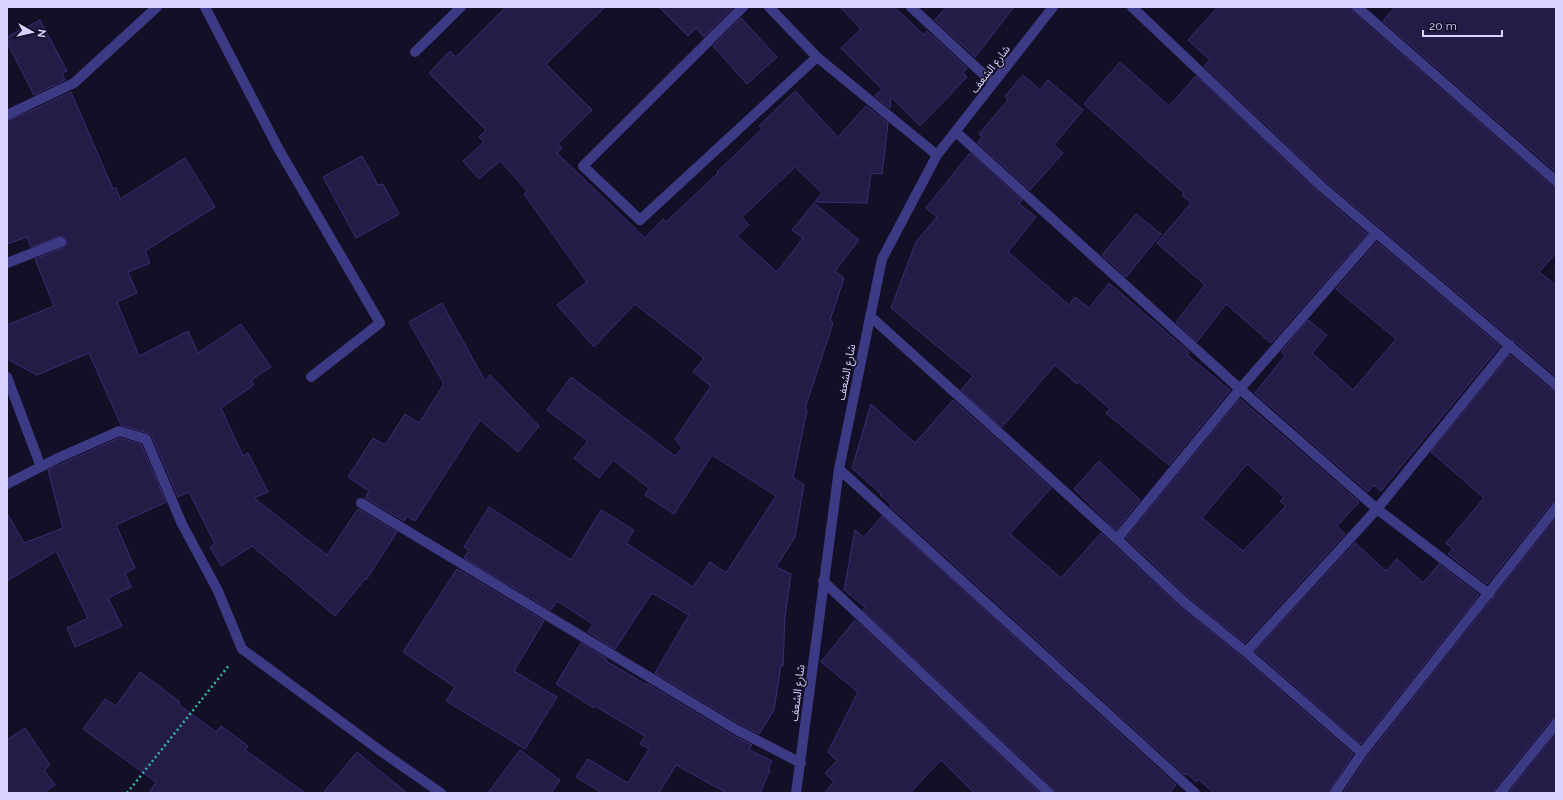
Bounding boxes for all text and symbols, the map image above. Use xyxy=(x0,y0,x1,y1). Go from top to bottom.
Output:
north arrow xyxy=(12,12,52,52)
scale bar xyxy=(1423,12,1502,38)
text: 20 m xyxy=(1429,19,1457,33)
text: N xyxy=(34,28,48,38)
street label: شارع الشعف xyxy=(968,43,1014,96)
street label: شارع الشعف xyxy=(835,343,859,401)
street label: شارع الشعف xyxy=(788,664,808,722)

